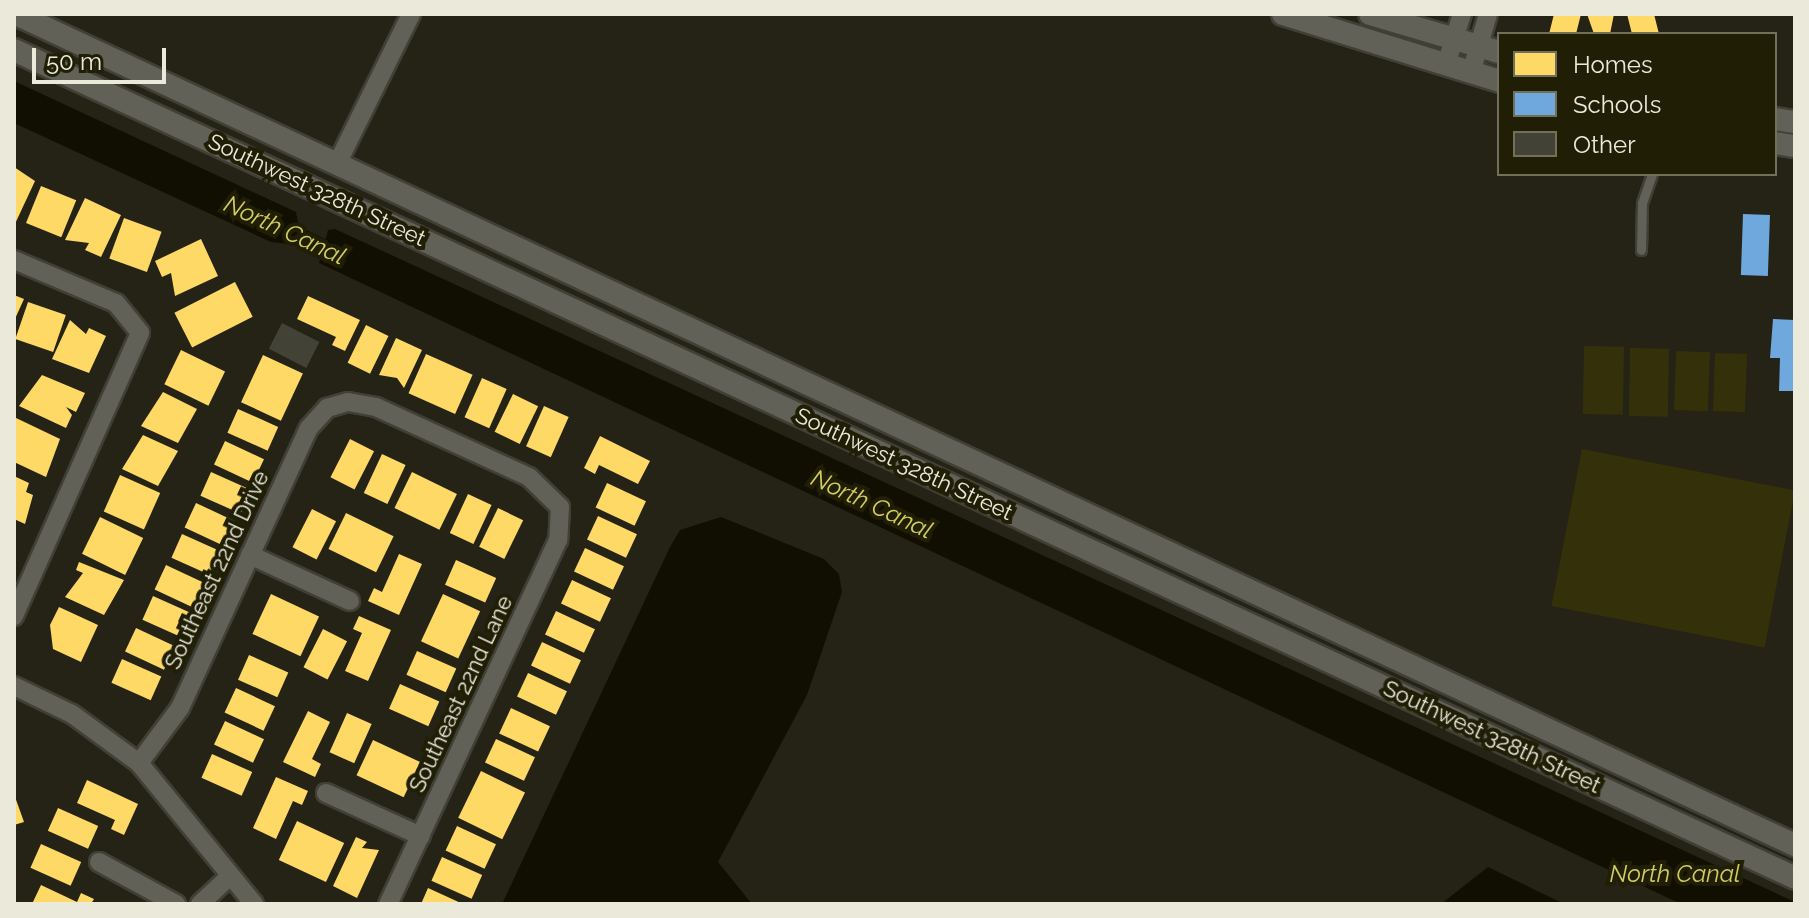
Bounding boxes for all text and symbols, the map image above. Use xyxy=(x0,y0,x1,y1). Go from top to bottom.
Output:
scale bar xyxy=(36,32,170,82)
legend xyxy=(1497,32,1777,176)
text: 50 m xyxy=(46,47,102,76)
text: Homes xyxy=(1573,50,1653,79)
text: Schools xyxy=(1573,90,1661,119)
street label: Southwest 328th Street xyxy=(204,128,430,252)
text: Other xyxy=(1573,130,1636,159)
water label: North Canal xyxy=(220,189,350,271)
street label: Southwest 328th Street xyxy=(791,402,1017,526)
water label: North Canal xyxy=(807,463,937,545)
street label: Southeast 22nd Drive xyxy=(159,467,275,673)
street label: Southeast 22nd Lane xyxy=(404,592,518,796)
street label: Southwest 328th Street xyxy=(1379,675,1605,799)
water label: North Canal xyxy=(1610,860,1740,888)

